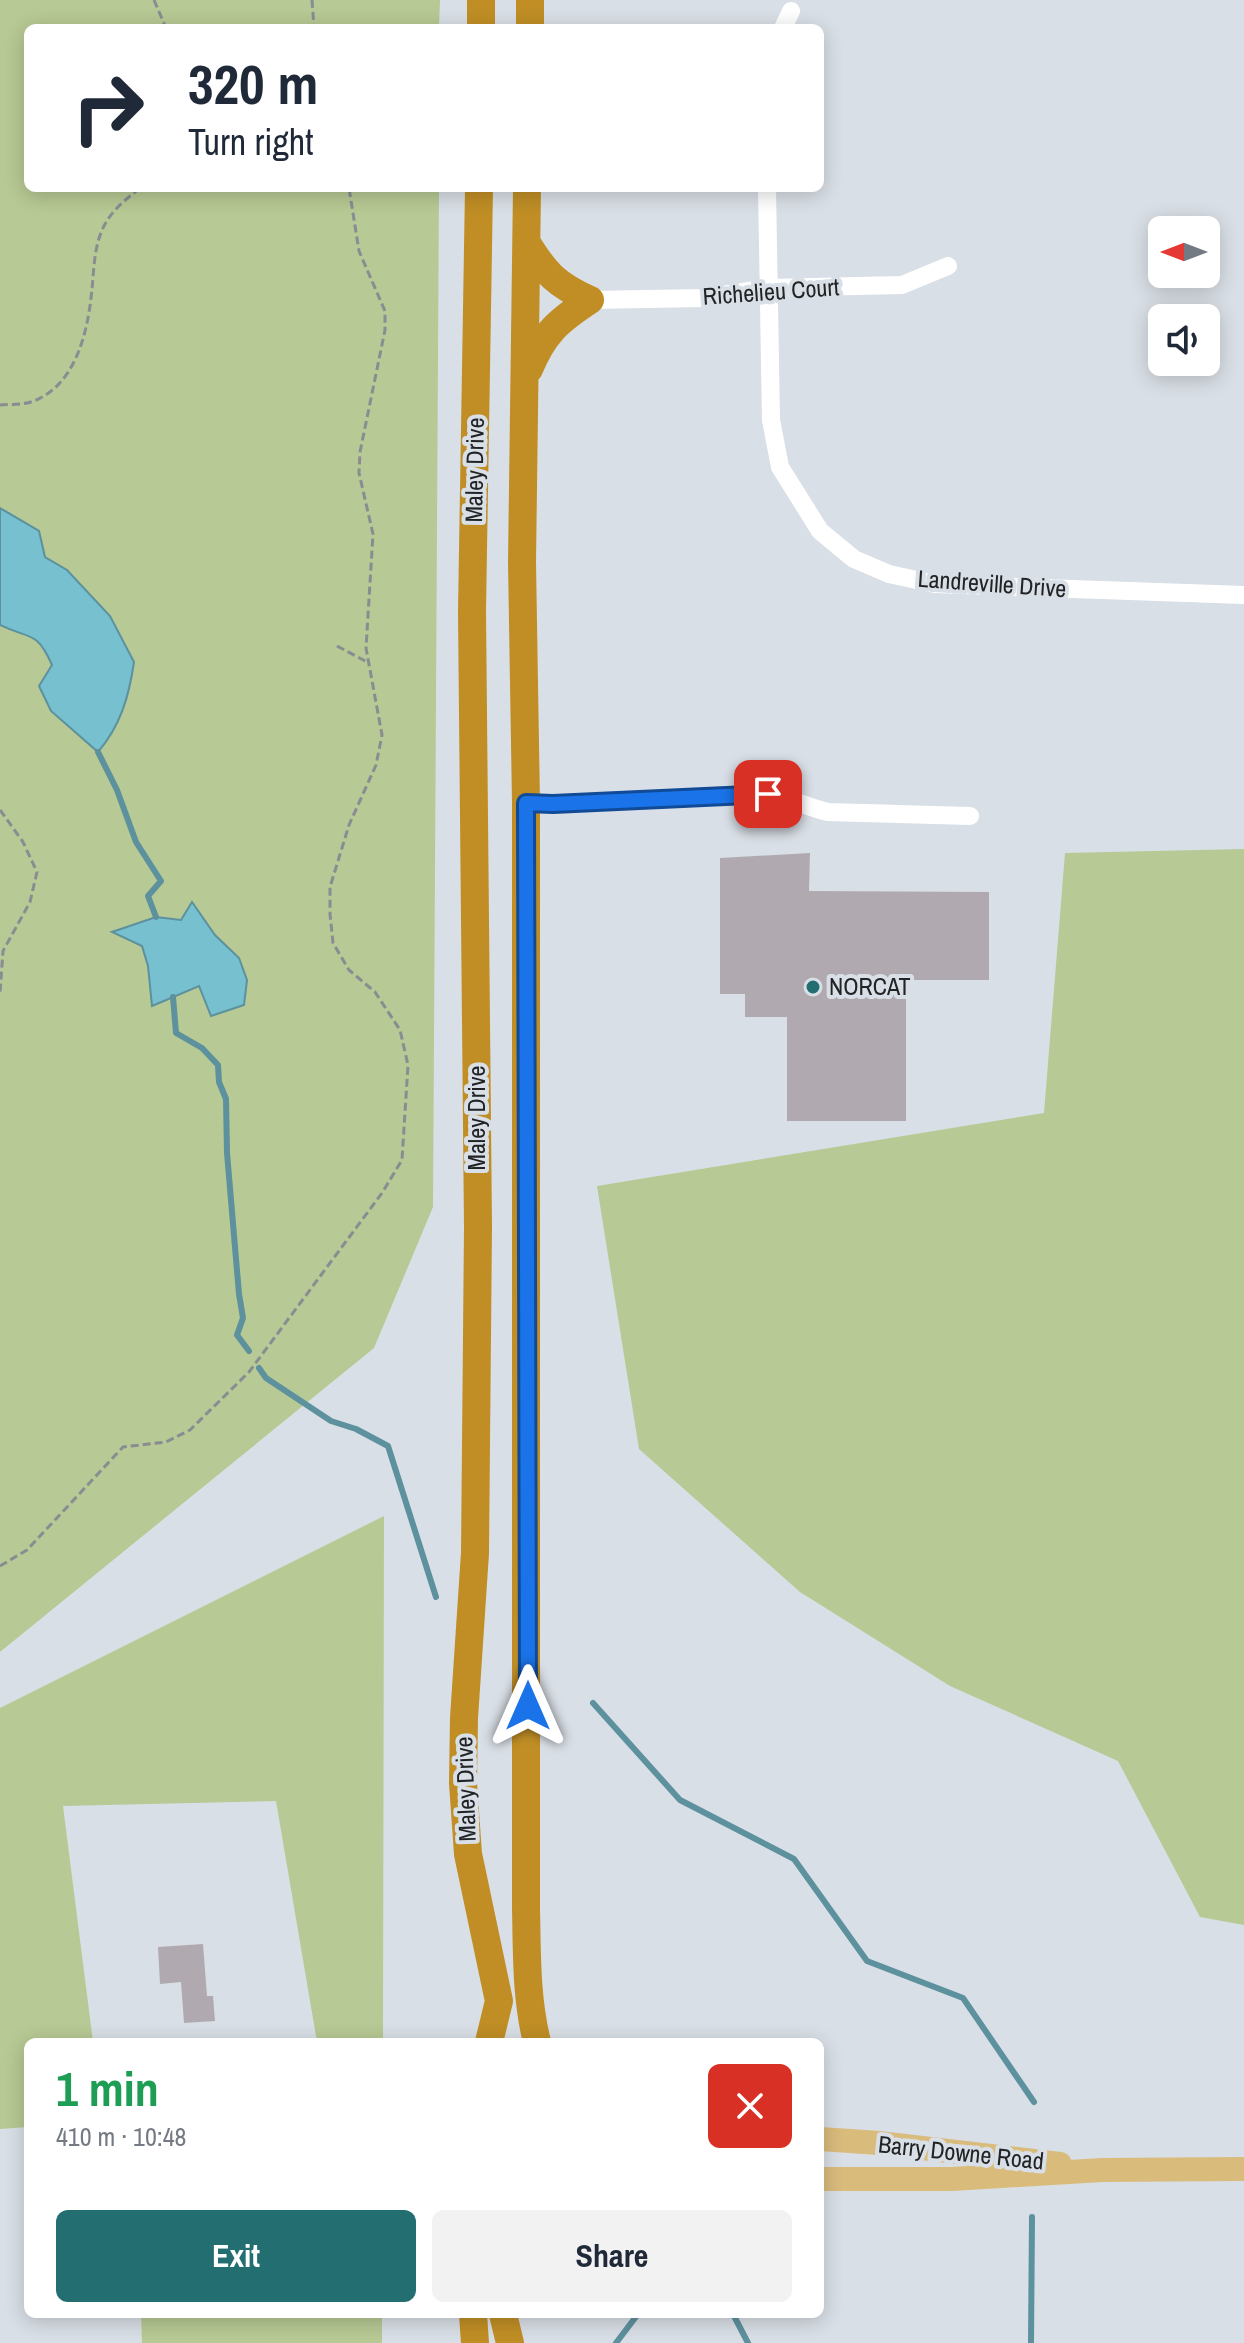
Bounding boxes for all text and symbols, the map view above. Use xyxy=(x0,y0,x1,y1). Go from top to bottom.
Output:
text: 320 m xyxy=(188,46,318,121)
icon: right xyxy=(56,56,160,160)
text: Turn right xyxy=(188,118,313,166)
north arrow xyxy=(1148,216,1220,288)
map controls xyxy=(1148,216,1220,376)
street label: Richelieu Court xyxy=(702,270,841,312)
button: sound xyxy=(1148,304,1220,376)
street label: Maley Drive xyxy=(457,417,491,523)
street label: Landreville Drive xyxy=(917,562,1067,604)
pin xyxy=(734,760,802,828)
icon: arrive xyxy=(746,772,790,816)
place label: NORCAT xyxy=(829,970,911,1002)
marker: NORCAT xyxy=(804,978,822,996)
street label: Maley Drive xyxy=(460,1066,492,1170)
position arrow xyxy=(486,1664,570,1748)
street label: Maley Drive xyxy=(447,1736,483,1842)
text: 1 min xyxy=(56,2056,159,2121)
button: close xyxy=(708,2064,792,2148)
text: 410 m · 10:48 xyxy=(56,2119,186,2154)
street label: Barry Downe Road xyxy=(877,2127,1045,2177)
button: Exit xyxy=(56,2210,416,2302)
button: Share xyxy=(432,2210,792,2302)

